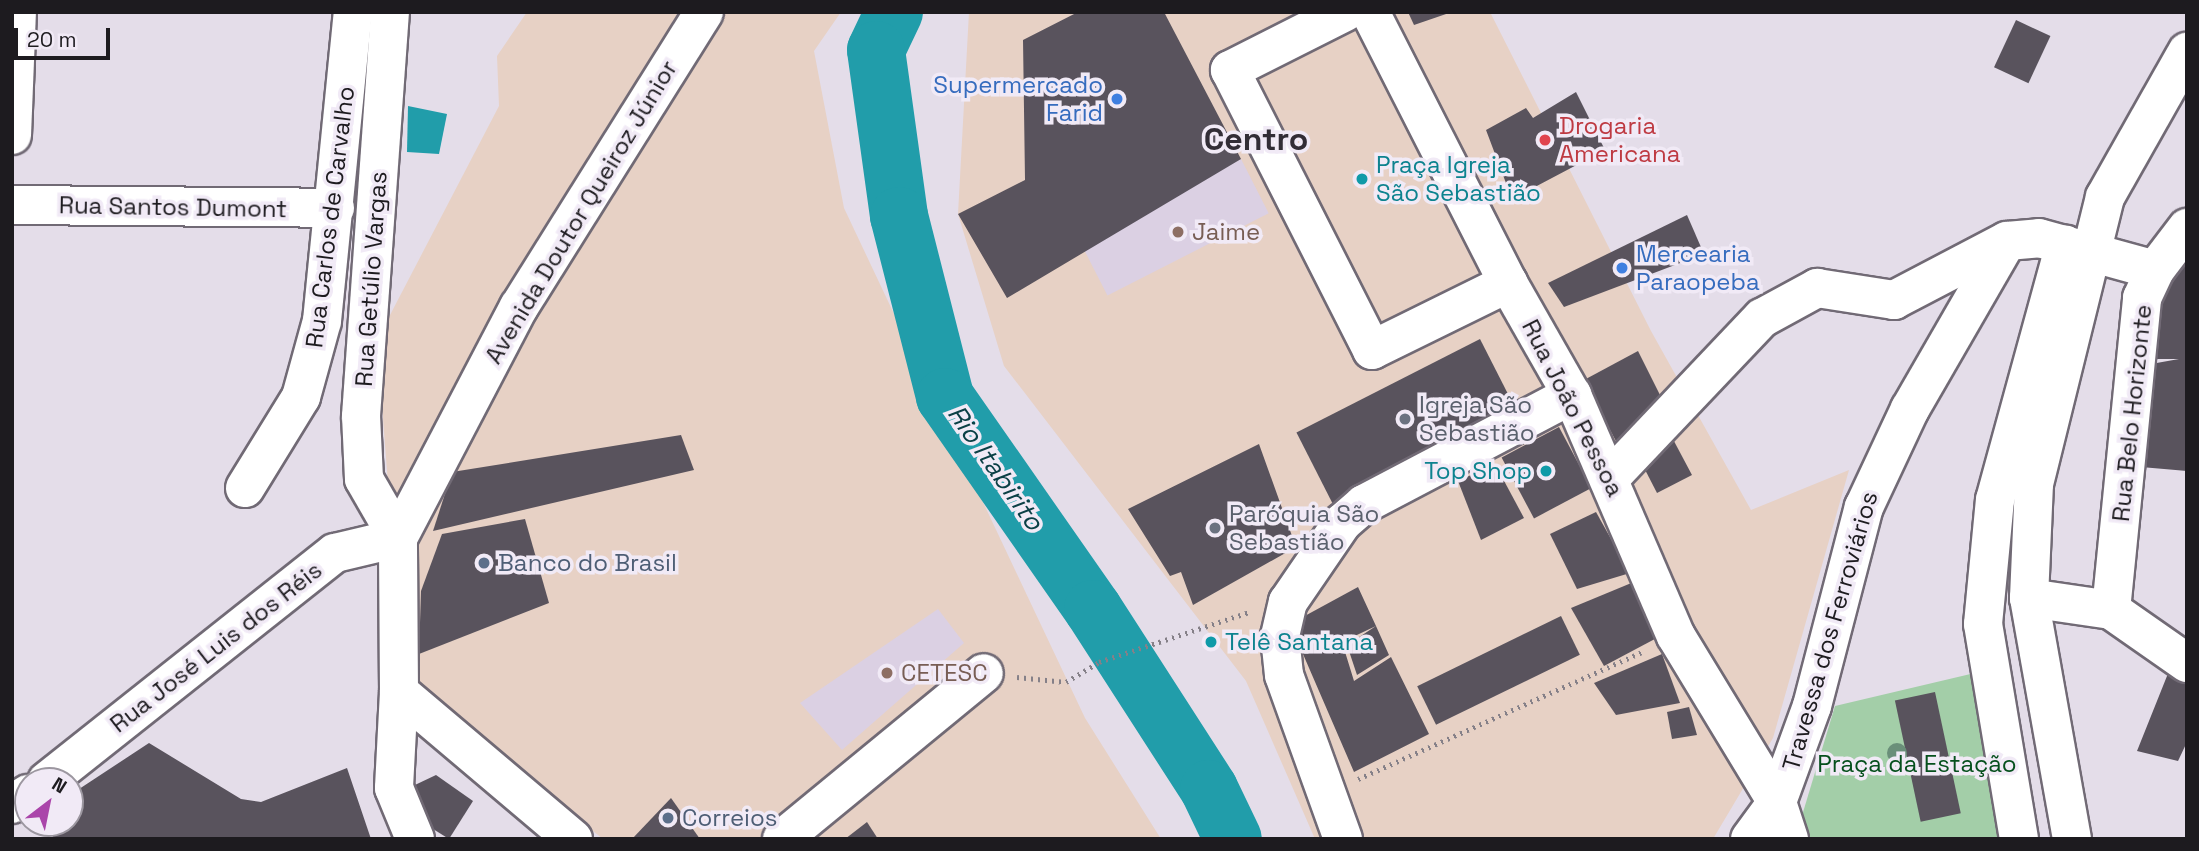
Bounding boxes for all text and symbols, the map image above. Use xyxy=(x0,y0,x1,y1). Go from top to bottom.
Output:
scale bar xyxy=(18,14,114,58)
text: 20 m xyxy=(27,26,77,53)
street label: Avenida Doutor Queiroz Júnior xyxy=(479,55,683,369)
place label: Supermercado Farid xyxy=(933,71,1103,127)
street label: Rua Carlos de Carvalho xyxy=(300,84,360,350)
marker: Supermercado Farid xyxy=(1109,91,1125,107)
place label: Drogaria Americana xyxy=(1559,112,1681,168)
district label: Centro xyxy=(1204,120,1308,158)
marker: Drogaria Americana xyxy=(1537,132,1553,148)
place label: Praça Igreja São Sebastião xyxy=(1376,151,1541,207)
street label: Rua Getúlio Vargas xyxy=(349,170,393,388)
marker: Praça Igreja São Sebastião xyxy=(1354,171,1370,187)
street label: Rua Santos Dumont xyxy=(59,191,287,223)
place label: Jaime xyxy=(1192,218,1260,246)
marker: Jaime xyxy=(1170,224,1186,240)
place label: Mercearia Paraopeba xyxy=(1636,240,1760,296)
marker: Mercearia Paraopeba xyxy=(1614,260,1630,276)
street label: Rua Belo Horizonte xyxy=(2106,303,2158,523)
street label: Rua João Pessoa xyxy=(1516,315,1630,501)
place label: Igreja São Sebastião xyxy=(1419,391,1535,447)
water label: Rio Itabirito xyxy=(940,399,1050,537)
marker: Igreja São Sebastião xyxy=(1397,411,1413,427)
place label: Top Shop xyxy=(1424,457,1532,485)
marker: Top Shop xyxy=(1538,463,1554,479)
street label: Travessa dos Ferroviários xyxy=(1776,488,1884,774)
place label: Paróquia São Sebastião xyxy=(1229,500,1379,556)
marker: Paróquia São Sebastião xyxy=(1207,520,1223,536)
place label: Banco do Brasil xyxy=(498,549,677,577)
street label: Rua José Luis dos Réis xyxy=(104,555,328,739)
marker: Banco do Brasil xyxy=(476,555,492,571)
place label: Telê Santana xyxy=(1225,628,1373,656)
marker: Telê Santana xyxy=(1203,634,1219,650)
place label: CETESC xyxy=(901,659,988,687)
marker: CETESC xyxy=(879,665,895,681)
park label: Praça da Estação xyxy=(1817,750,2017,778)
north arrow xyxy=(14,767,84,837)
text: N xyxy=(47,771,71,799)
place label: Correios xyxy=(682,804,777,832)
marker: Correios xyxy=(660,810,676,826)

